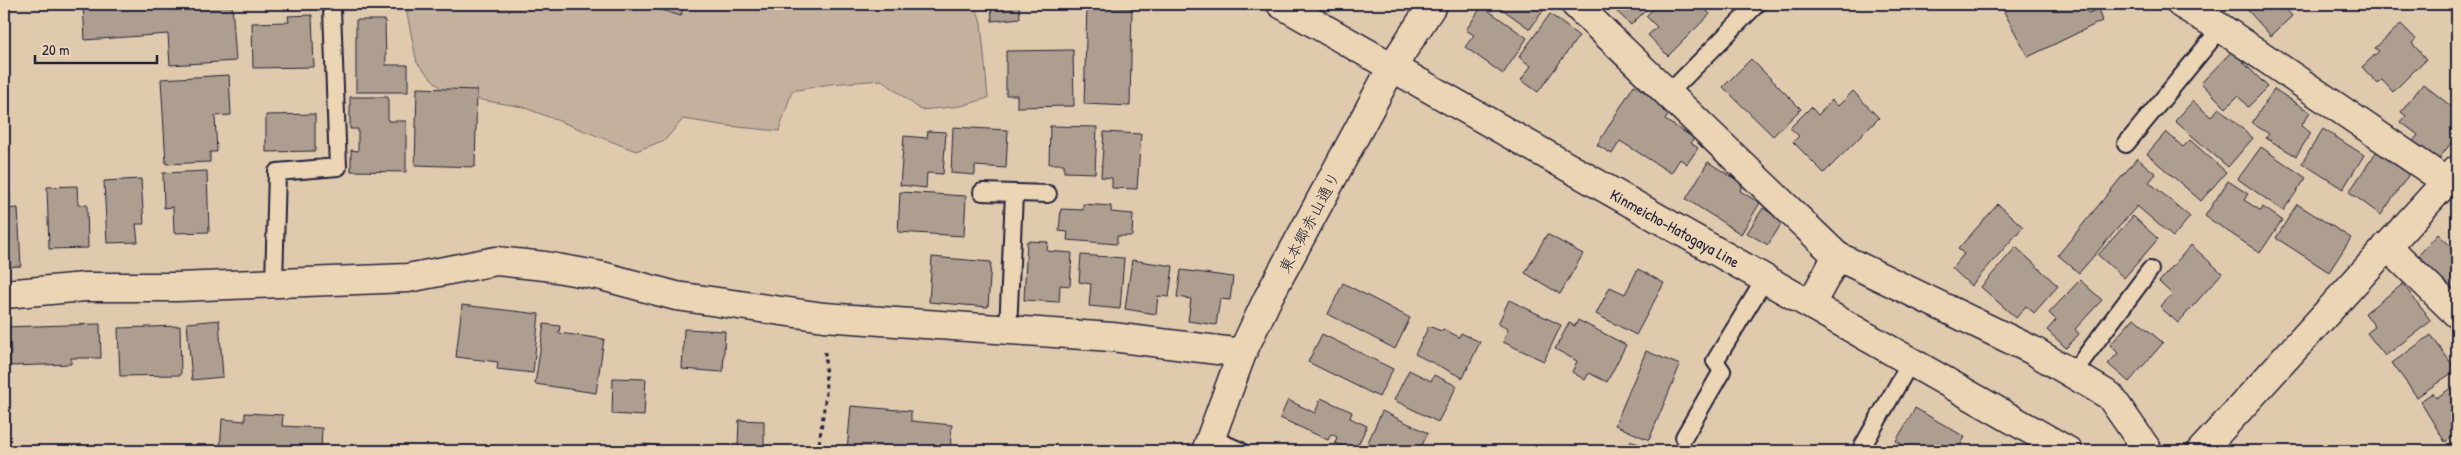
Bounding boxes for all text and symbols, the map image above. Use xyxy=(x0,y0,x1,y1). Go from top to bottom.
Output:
scale bar xyxy=(35,32,158,64)
text: 20 m xyxy=(42,39,69,60)
street label: 東本郷赤山通り xyxy=(1273,167,1345,277)
street label: Kinmeicho-Hatogaya Line xyxy=(1606,183,1744,273)

